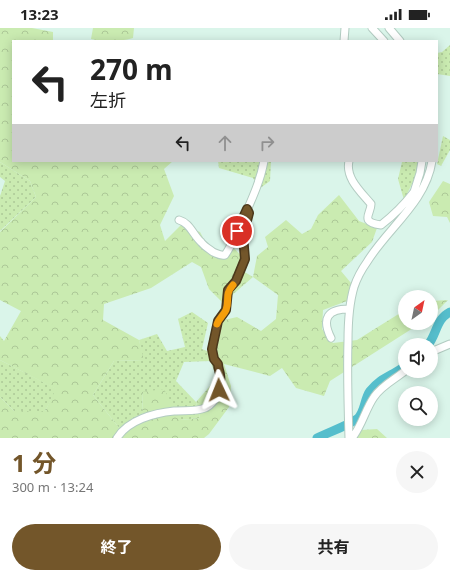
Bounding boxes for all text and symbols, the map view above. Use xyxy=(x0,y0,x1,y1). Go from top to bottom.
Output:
text: 13:23 xyxy=(20,4,59,24)
text: 270 m xyxy=(90,50,173,88)
icon: left xyxy=(24,56,76,108)
text: 左折 xyxy=(90,88,126,112)
icon: left xyxy=(172,132,194,154)
icon: ahead xyxy=(214,132,236,154)
icon: right xyxy=(256,132,278,154)
pin xyxy=(220,214,254,248)
icon: arrive xyxy=(226,220,248,242)
north arrow xyxy=(398,290,438,330)
map controls xyxy=(398,290,438,426)
button: sound xyxy=(398,338,438,378)
position arrow xyxy=(198,369,240,411)
button: search xyxy=(398,386,438,426)
text: 1 分 xyxy=(12,446,56,479)
button: close xyxy=(396,451,438,493)
text: 300 m · 13:24 xyxy=(12,478,93,496)
button: 終了 xyxy=(12,524,221,570)
button: 共有 xyxy=(229,524,438,570)

